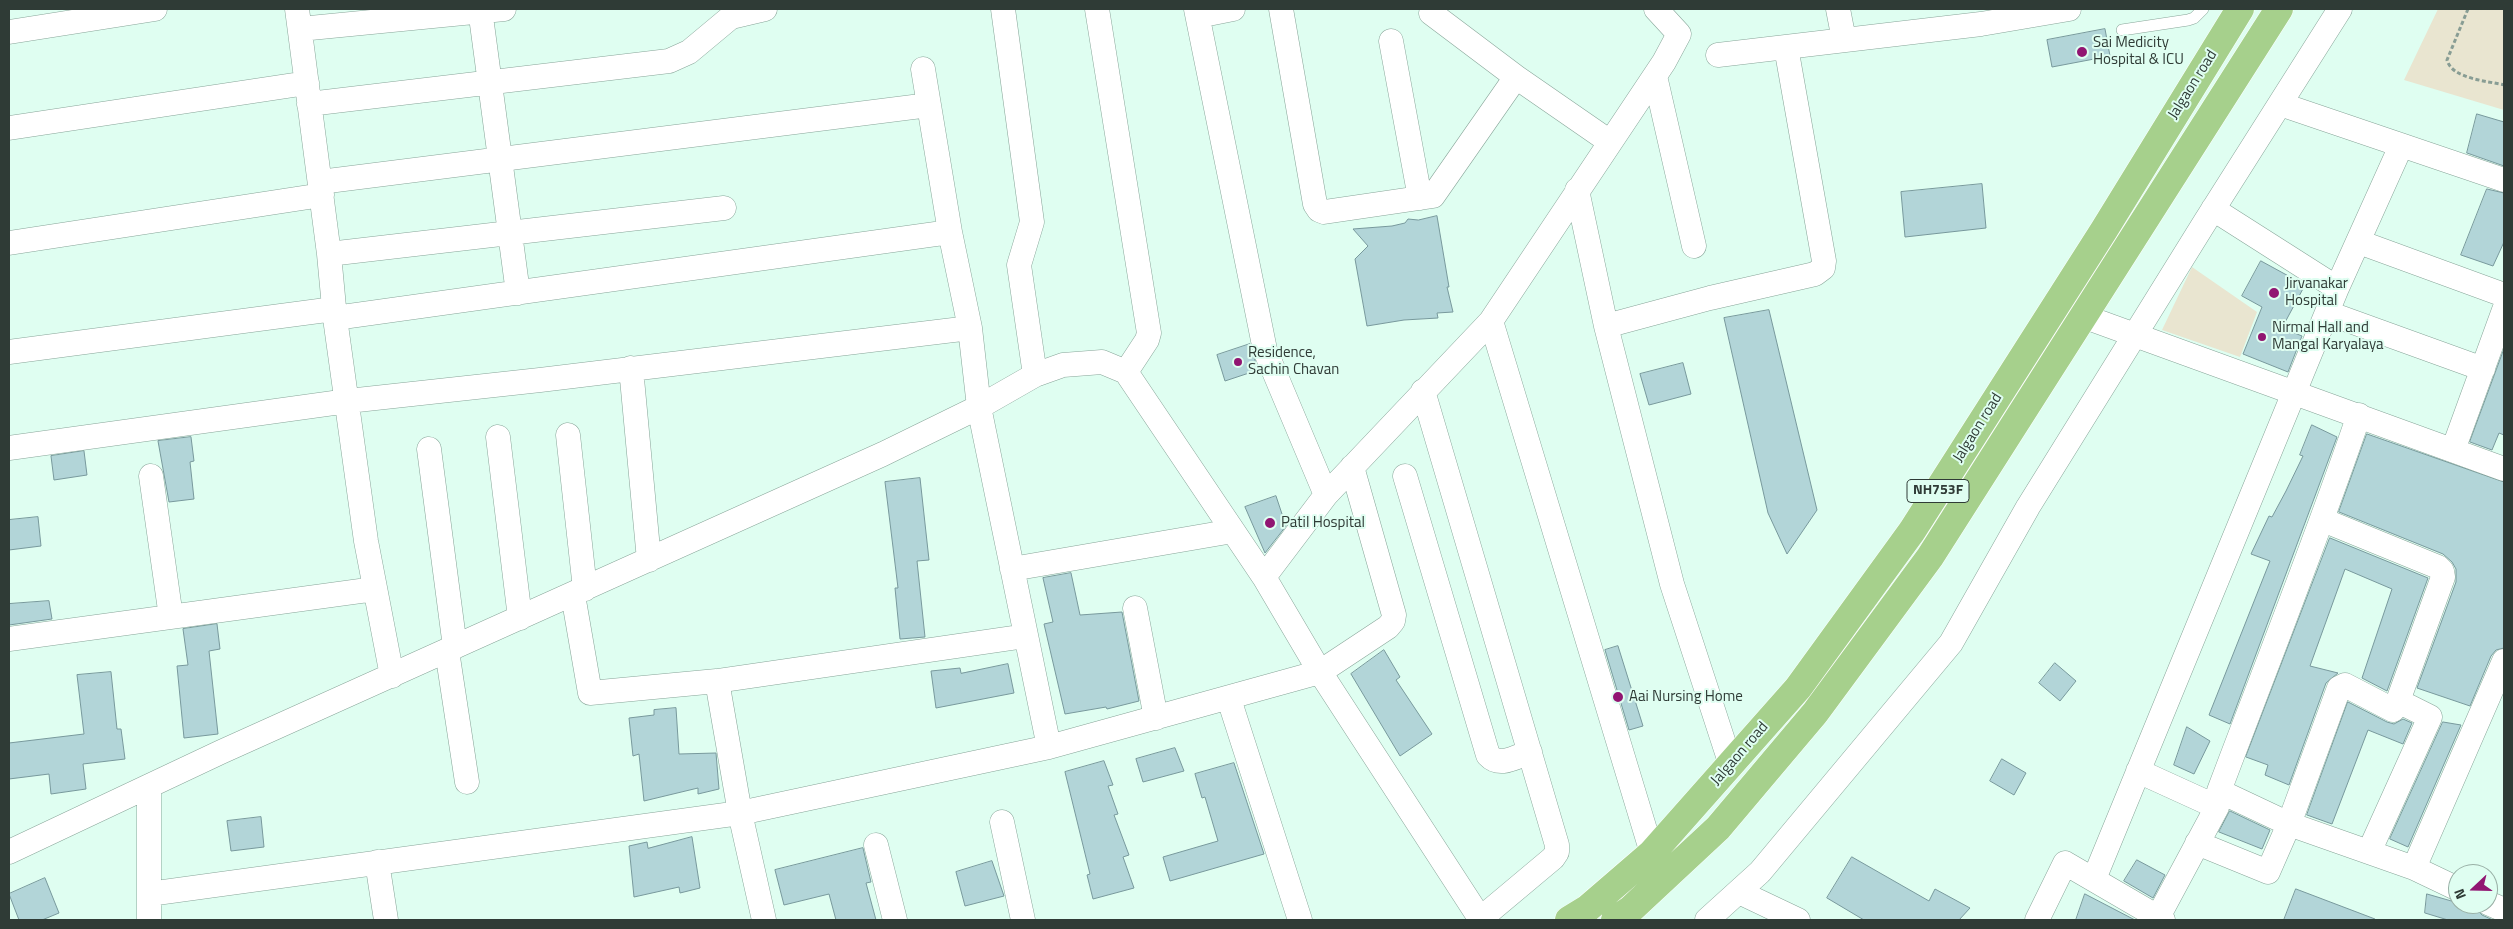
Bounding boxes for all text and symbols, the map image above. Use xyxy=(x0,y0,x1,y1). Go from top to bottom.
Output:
place label: Sai Medicity Hospital & ICU xyxy=(2093,34,2184,69)
marker: Sai Medicity Hospital & ICU xyxy=(2075,45,2089,59)
street label: Jalgaon road xyxy=(2165,47,2221,123)
place label: Jirvanakar Hospital xyxy=(2285,275,2348,310)
marker: Jirvanakar Hospital xyxy=(2267,286,2281,300)
place label: Nirmal Hall and Mangal Karyalaya xyxy=(2272,319,2384,354)
marker: Nirmal Hall and Mangal Karyalaya xyxy=(2256,331,2268,343)
place label: Residence, Sachin Chavan xyxy=(1248,344,1339,379)
marker: Residence, Sachin Chavan xyxy=(1232,356,1244,368)
street label: Jalgaon road xyxy=(1950,390,2006,466)
road number: NH753F xyxy=(1907,480,1969,502)
place label: Patil Hospital xyxy=(1281,514,1365,532)
marker: Patil Hospital xyxy=(1263,516,1277,530)
place label: Aai Nursing Home xyxy=(1629,688,1743,706)
marker: Aai Nursing Home xyxy=(1611,690,1625,704)
street label: Jalgaon road xyxy=(1708,719,1772,789)
north arrow xyxy=(2448,864,2498,914)
text: N xyxy=(2448,886,2471,902)

